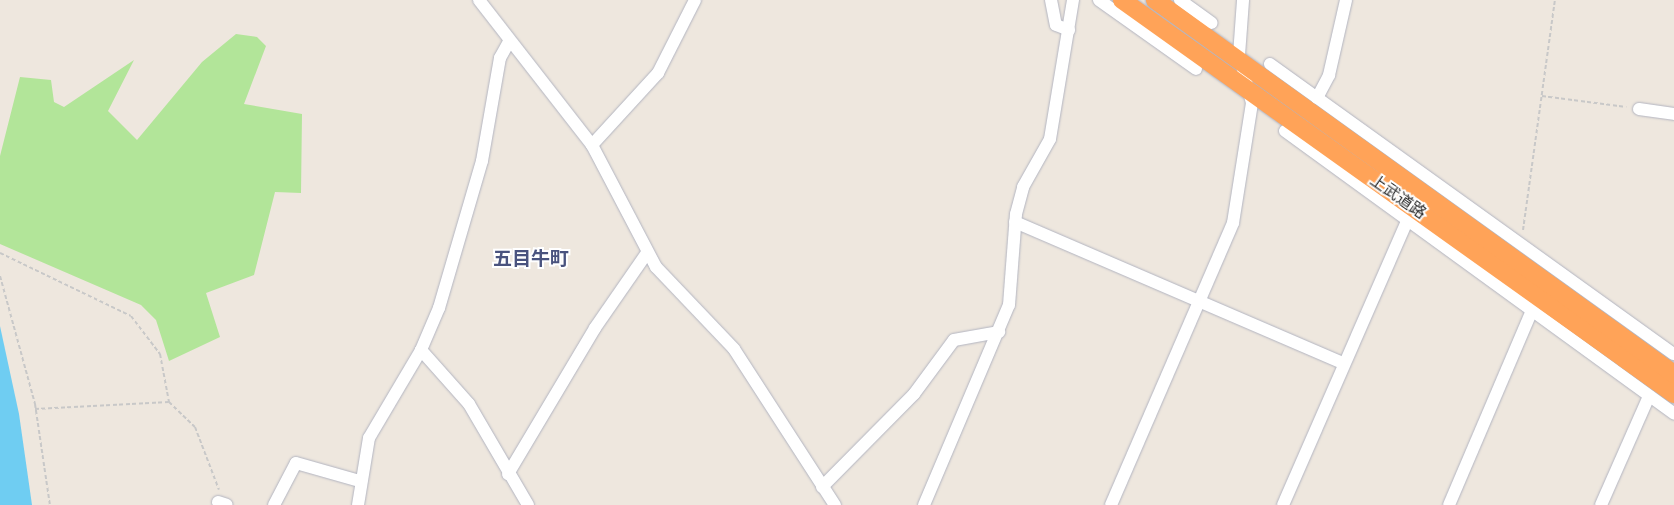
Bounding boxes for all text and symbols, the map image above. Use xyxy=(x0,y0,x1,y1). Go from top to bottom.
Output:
street label: 上武道路 xyxy=(1366,171,1430,223)
district label: 五目牛町 xyxy=(493,248,569,270)

